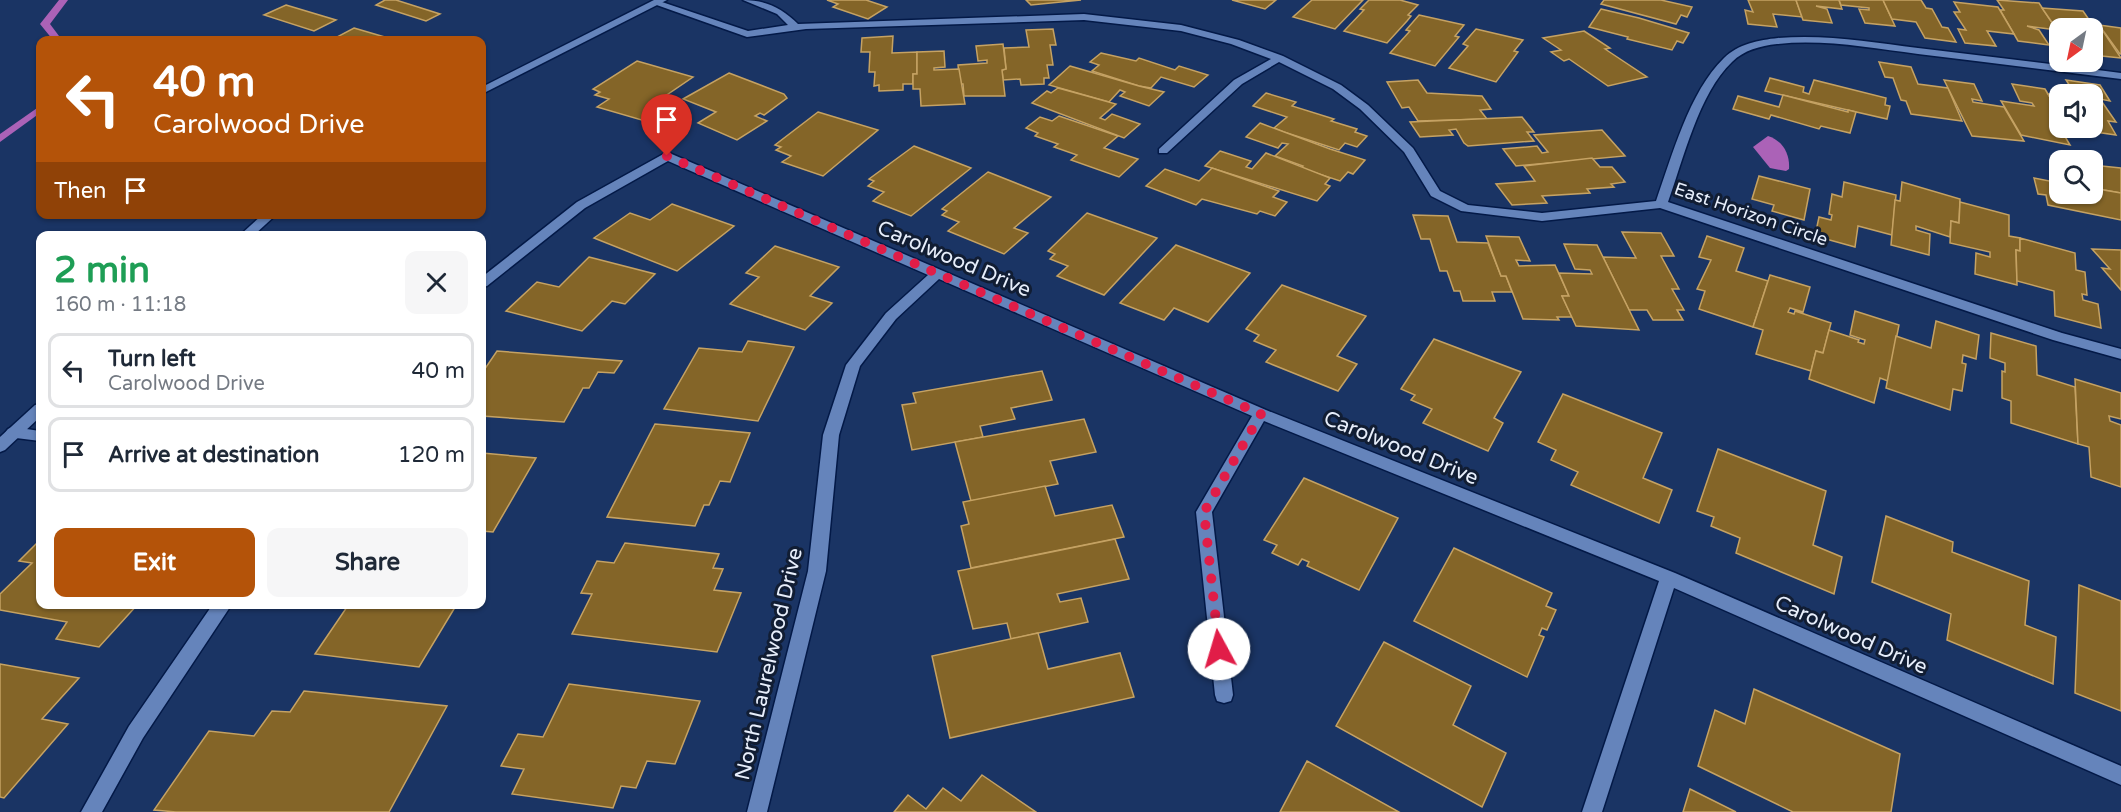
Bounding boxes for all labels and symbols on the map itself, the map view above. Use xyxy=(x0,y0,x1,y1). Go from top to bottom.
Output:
north arrow xyxy=(2049,18,2103,72)
pin xyxy=(641,94,692,156)
street label: East Horizon Circle xyxy=(1671,177,1831,251)
street label: Carolwood Drive xyxy=(873,215,1035,303)
street label: Carolwood Drive xyxy=(1320,406,1482,490)
street label: North Laurelwood Drive xyxy=(730,545,808,783)
street label: Carolwood Drive xyxy=(1771,590,1931,680)
position arrow xyxy=(1187,617,1251,681)

